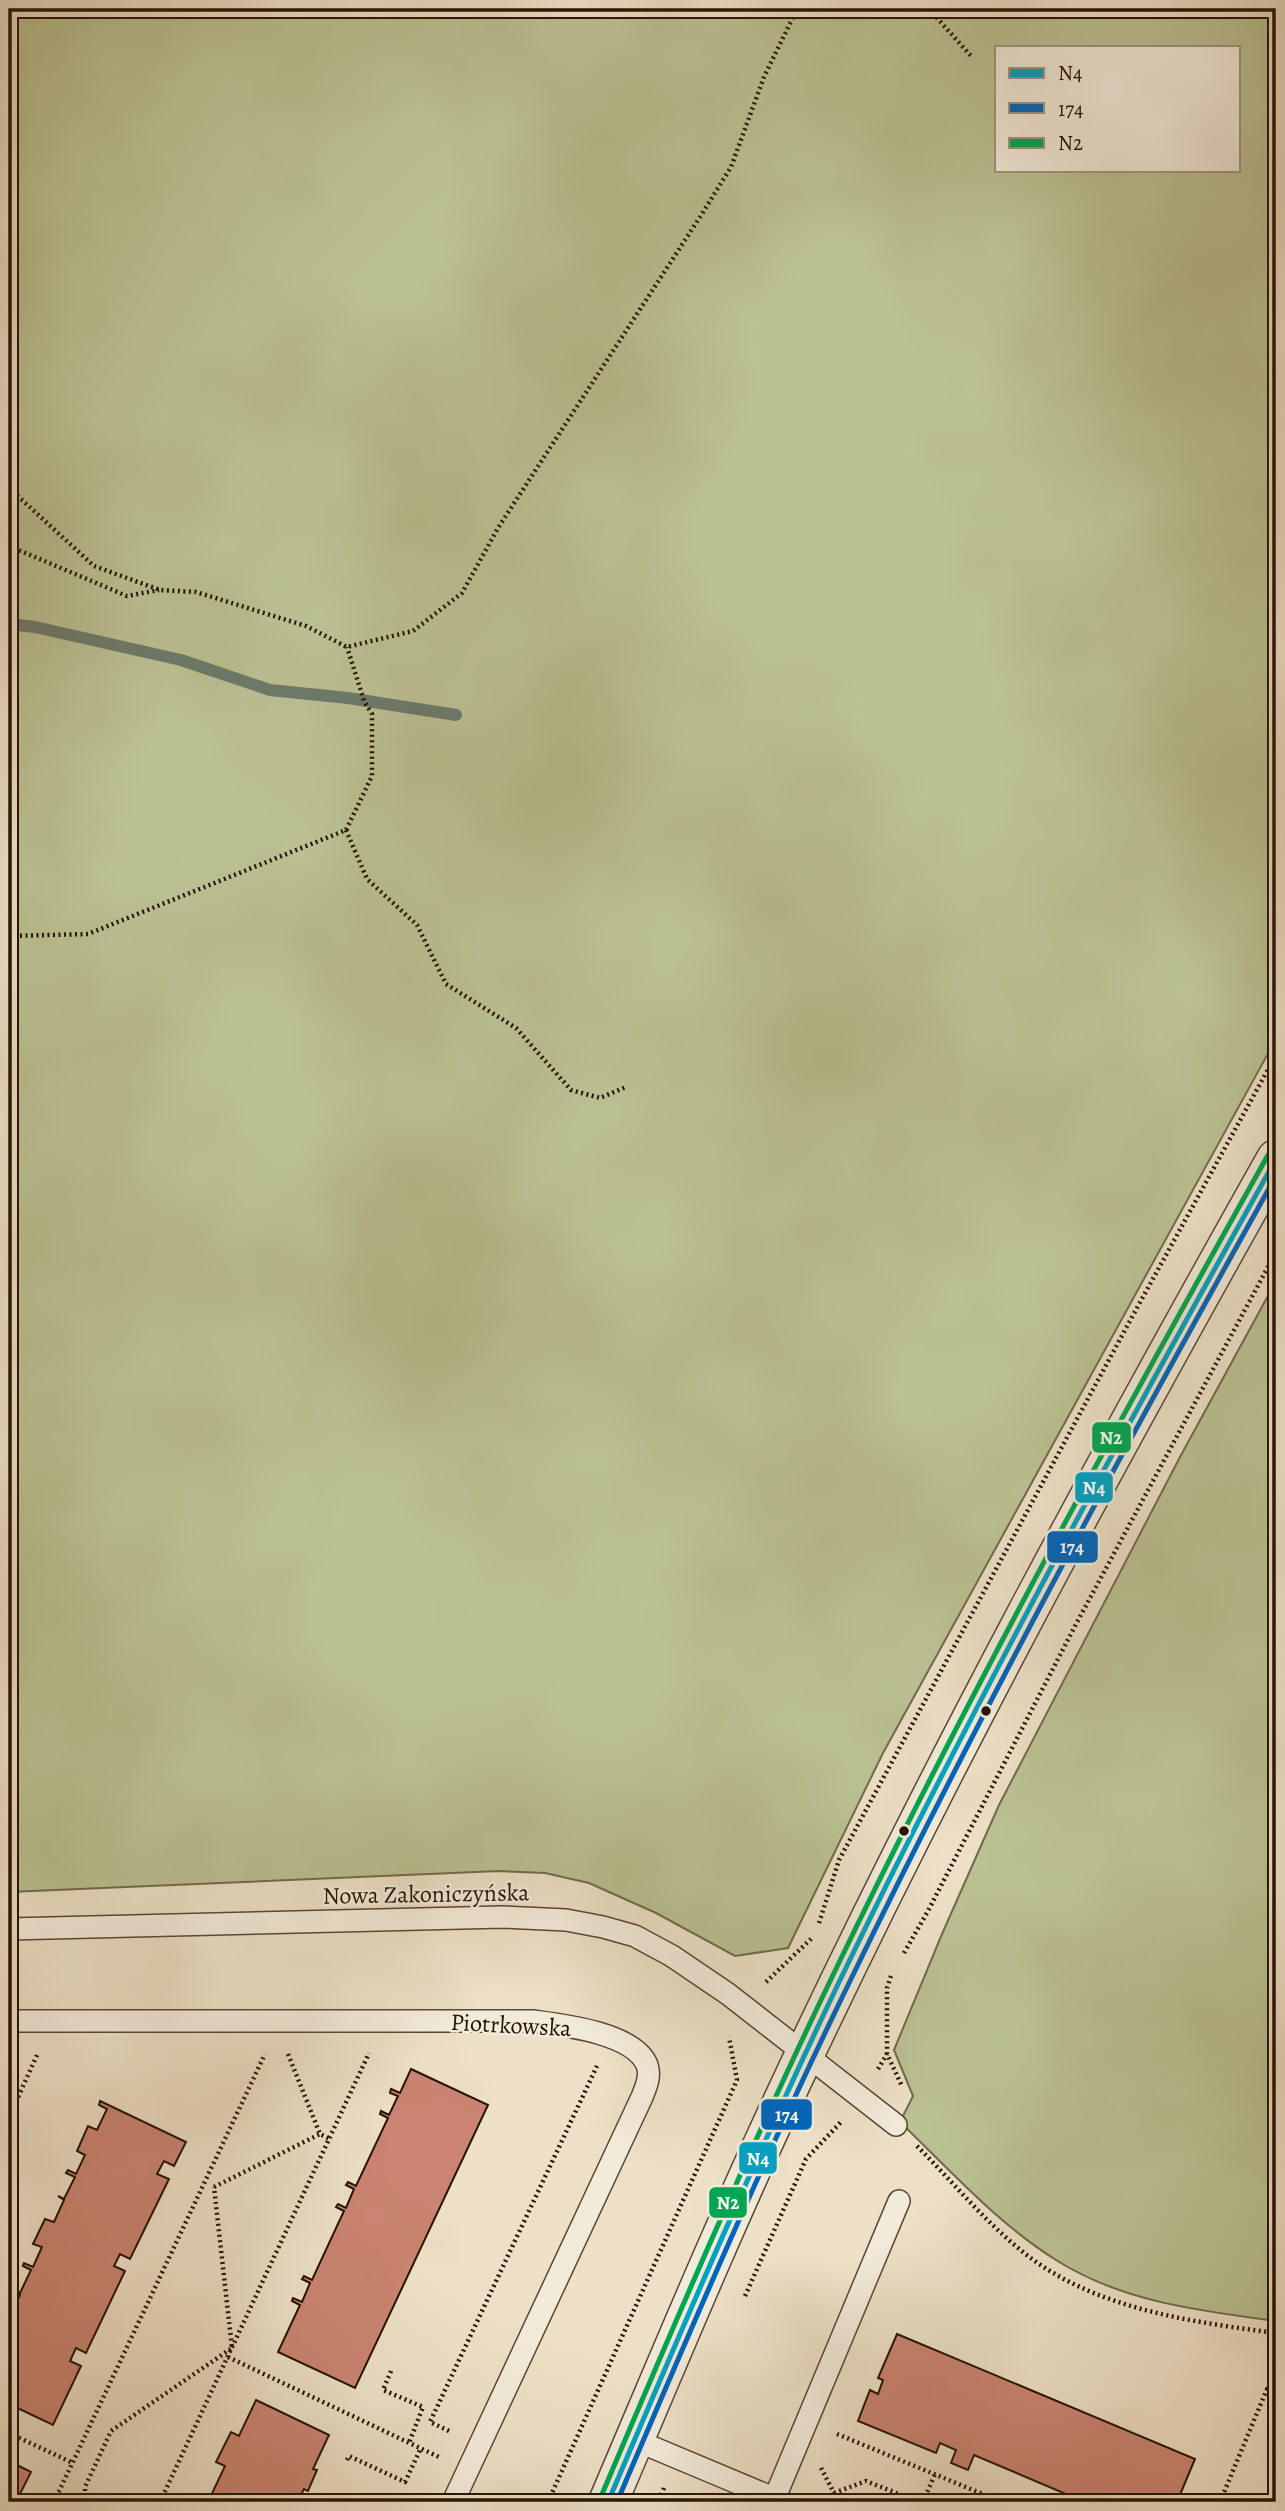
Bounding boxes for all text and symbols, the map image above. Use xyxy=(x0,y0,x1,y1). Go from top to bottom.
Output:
legend xyxy=(995,46,1240,172)
text: N4 xyxy=(1058,59,1083,87)
text: 174 xyxy=(1058,95,1084,123)
text: N2 xyxy=(1058,129,1083,157)
line badge: N2 xyxy=(1091,1421,1132,1454)
text: N2 xyxy=(1099,1425,1123,1451)
line badge: N4 xyxy=(1074,1471,1114,1504)
text: N4 xyxy=(1083,1475,1105,1501)
line badge: 174 xyxy=(1046,1530,1099,1564)
text: 174 xyxy=(1060,1534,1084,1560)
unlabelled marker xyxy=(979,1704,993,1718)
unlabelled marker xyxy=(897,1824,911,1838)
street label: Nowa Zakoniczyńska xyxy=(322,1876,530,1912)
street label: Piotrkowska xyxy=(450,2006,573,2044)
line badge: 174 xyxy=(760,2098,813,2131)
text: 174 xyxy=(775,2102,799,2128)
line badge: N4 xyxy=(738,2141,778,2175)
text: N4 xyxy=(747,2146,769,2172)
line badge: N2 xyxy=(708,2186,748,2219)
text: N2 xyxy=(716,2190,740,2216)

